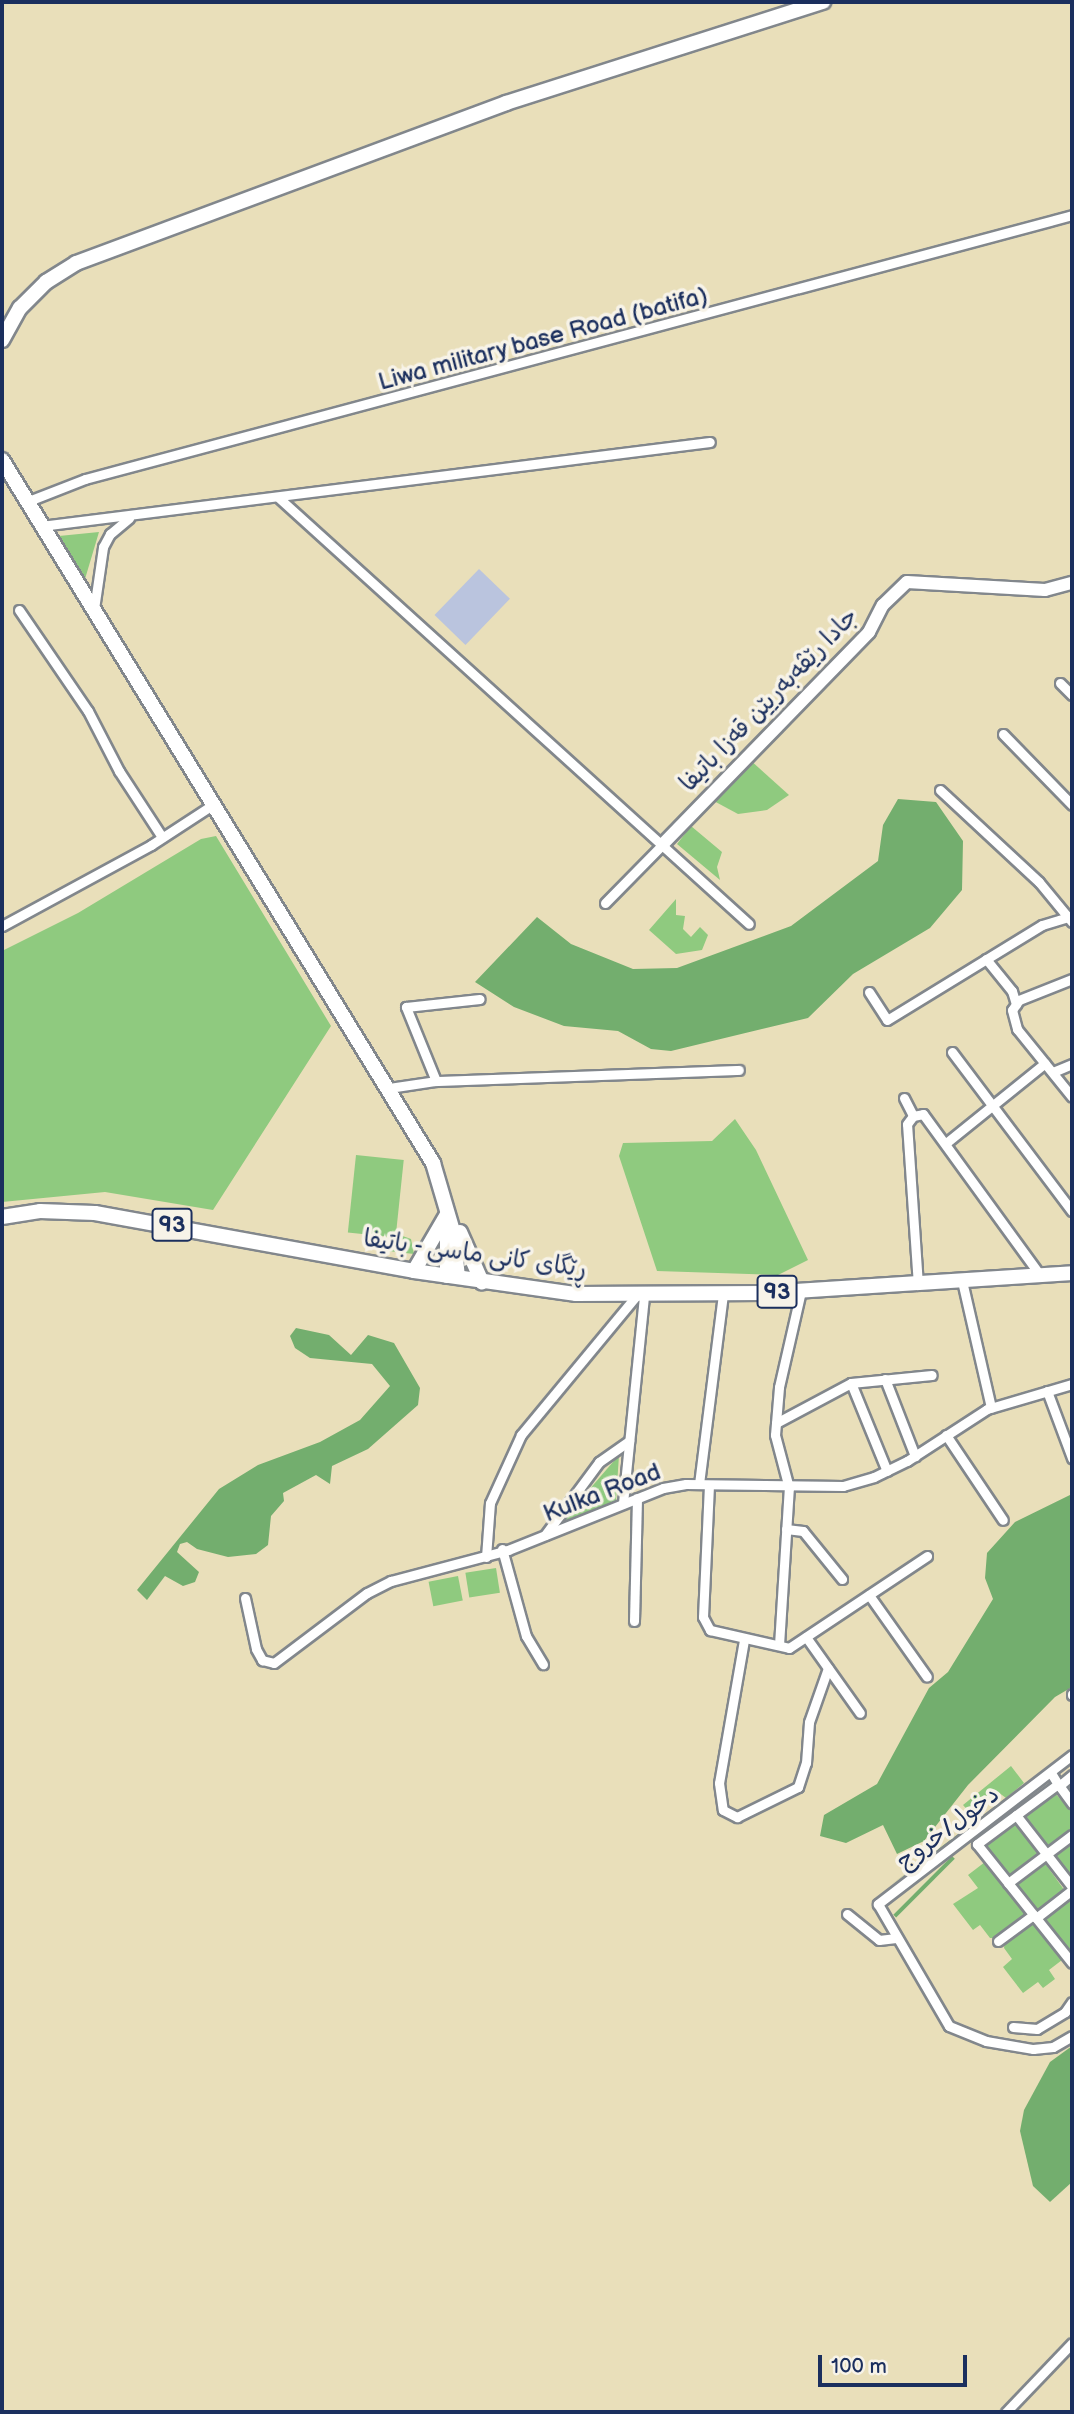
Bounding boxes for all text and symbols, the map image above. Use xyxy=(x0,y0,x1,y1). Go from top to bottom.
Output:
street label: Liwa military base Road (batifa) xyxy=(374,281,712,397)
street label: جادا رێڤه‌به‌ريێن قه‌زا باتيفا xyxy=(674,602,864,798)
road number: 93 xyxy=(151,1206,193,1244)
street label: ڕێگای کانی ماسی - باتيفا xyxy=(361,1224,589,1284)
road number: 93 xyxy=(756,1273,798,1312)
street label: Kulka Road xyxy=(539,1457,665,1529)
street label: دخول/خروج xyxy=(891,1780,1005,1876)
scale bar xyxy=(822,2340,971,2384)
text: 100 m xyxy=(831,2354,887,2379)

